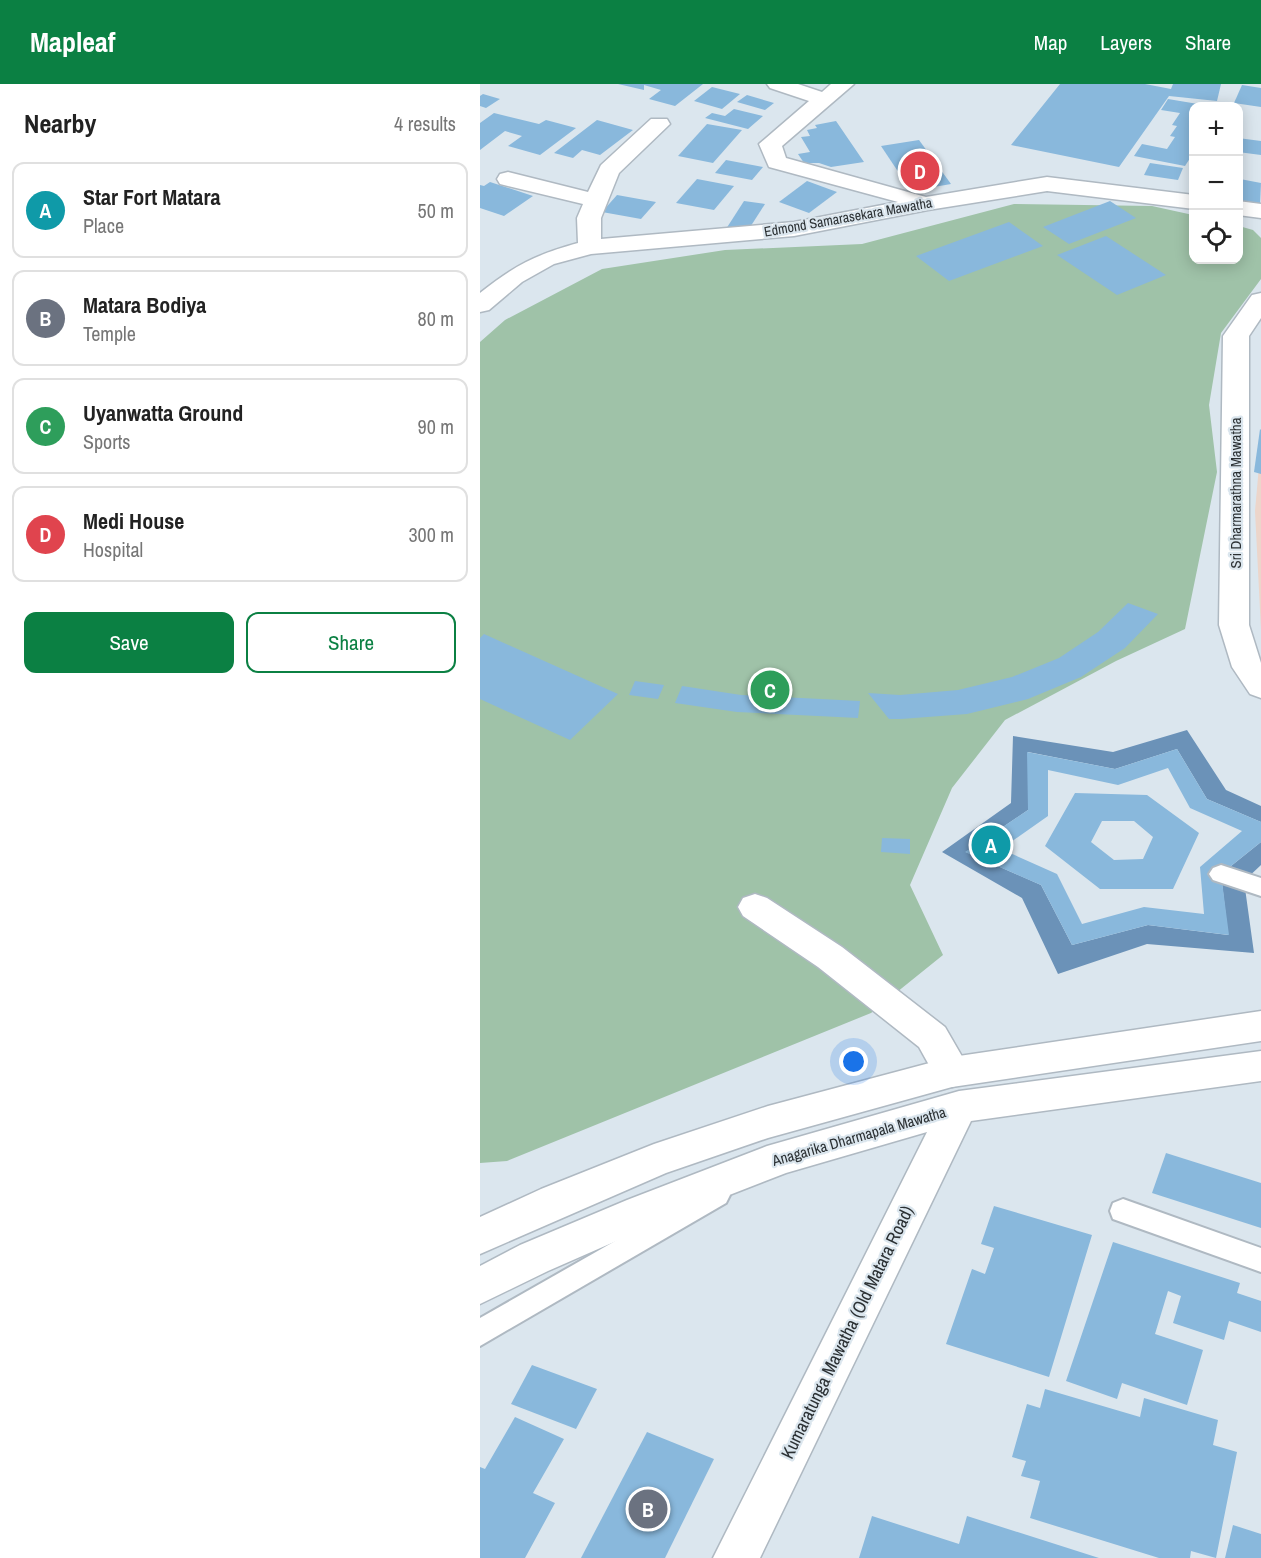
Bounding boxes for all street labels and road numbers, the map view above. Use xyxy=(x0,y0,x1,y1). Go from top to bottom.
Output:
street label: Edmond Samarasekara Mawatha xyxy=(763,193,934,241)
street label: Sri Dharmarathna Mawatha xyxy=(1225,417,1246,569)
street label: Anagarika Dharmapala Mawatha xyxy=(769,1101,948,1171)
street label: Kumaratunga Mawatha (Old Matara Road) xyxy=(775,1201,919,1463)

